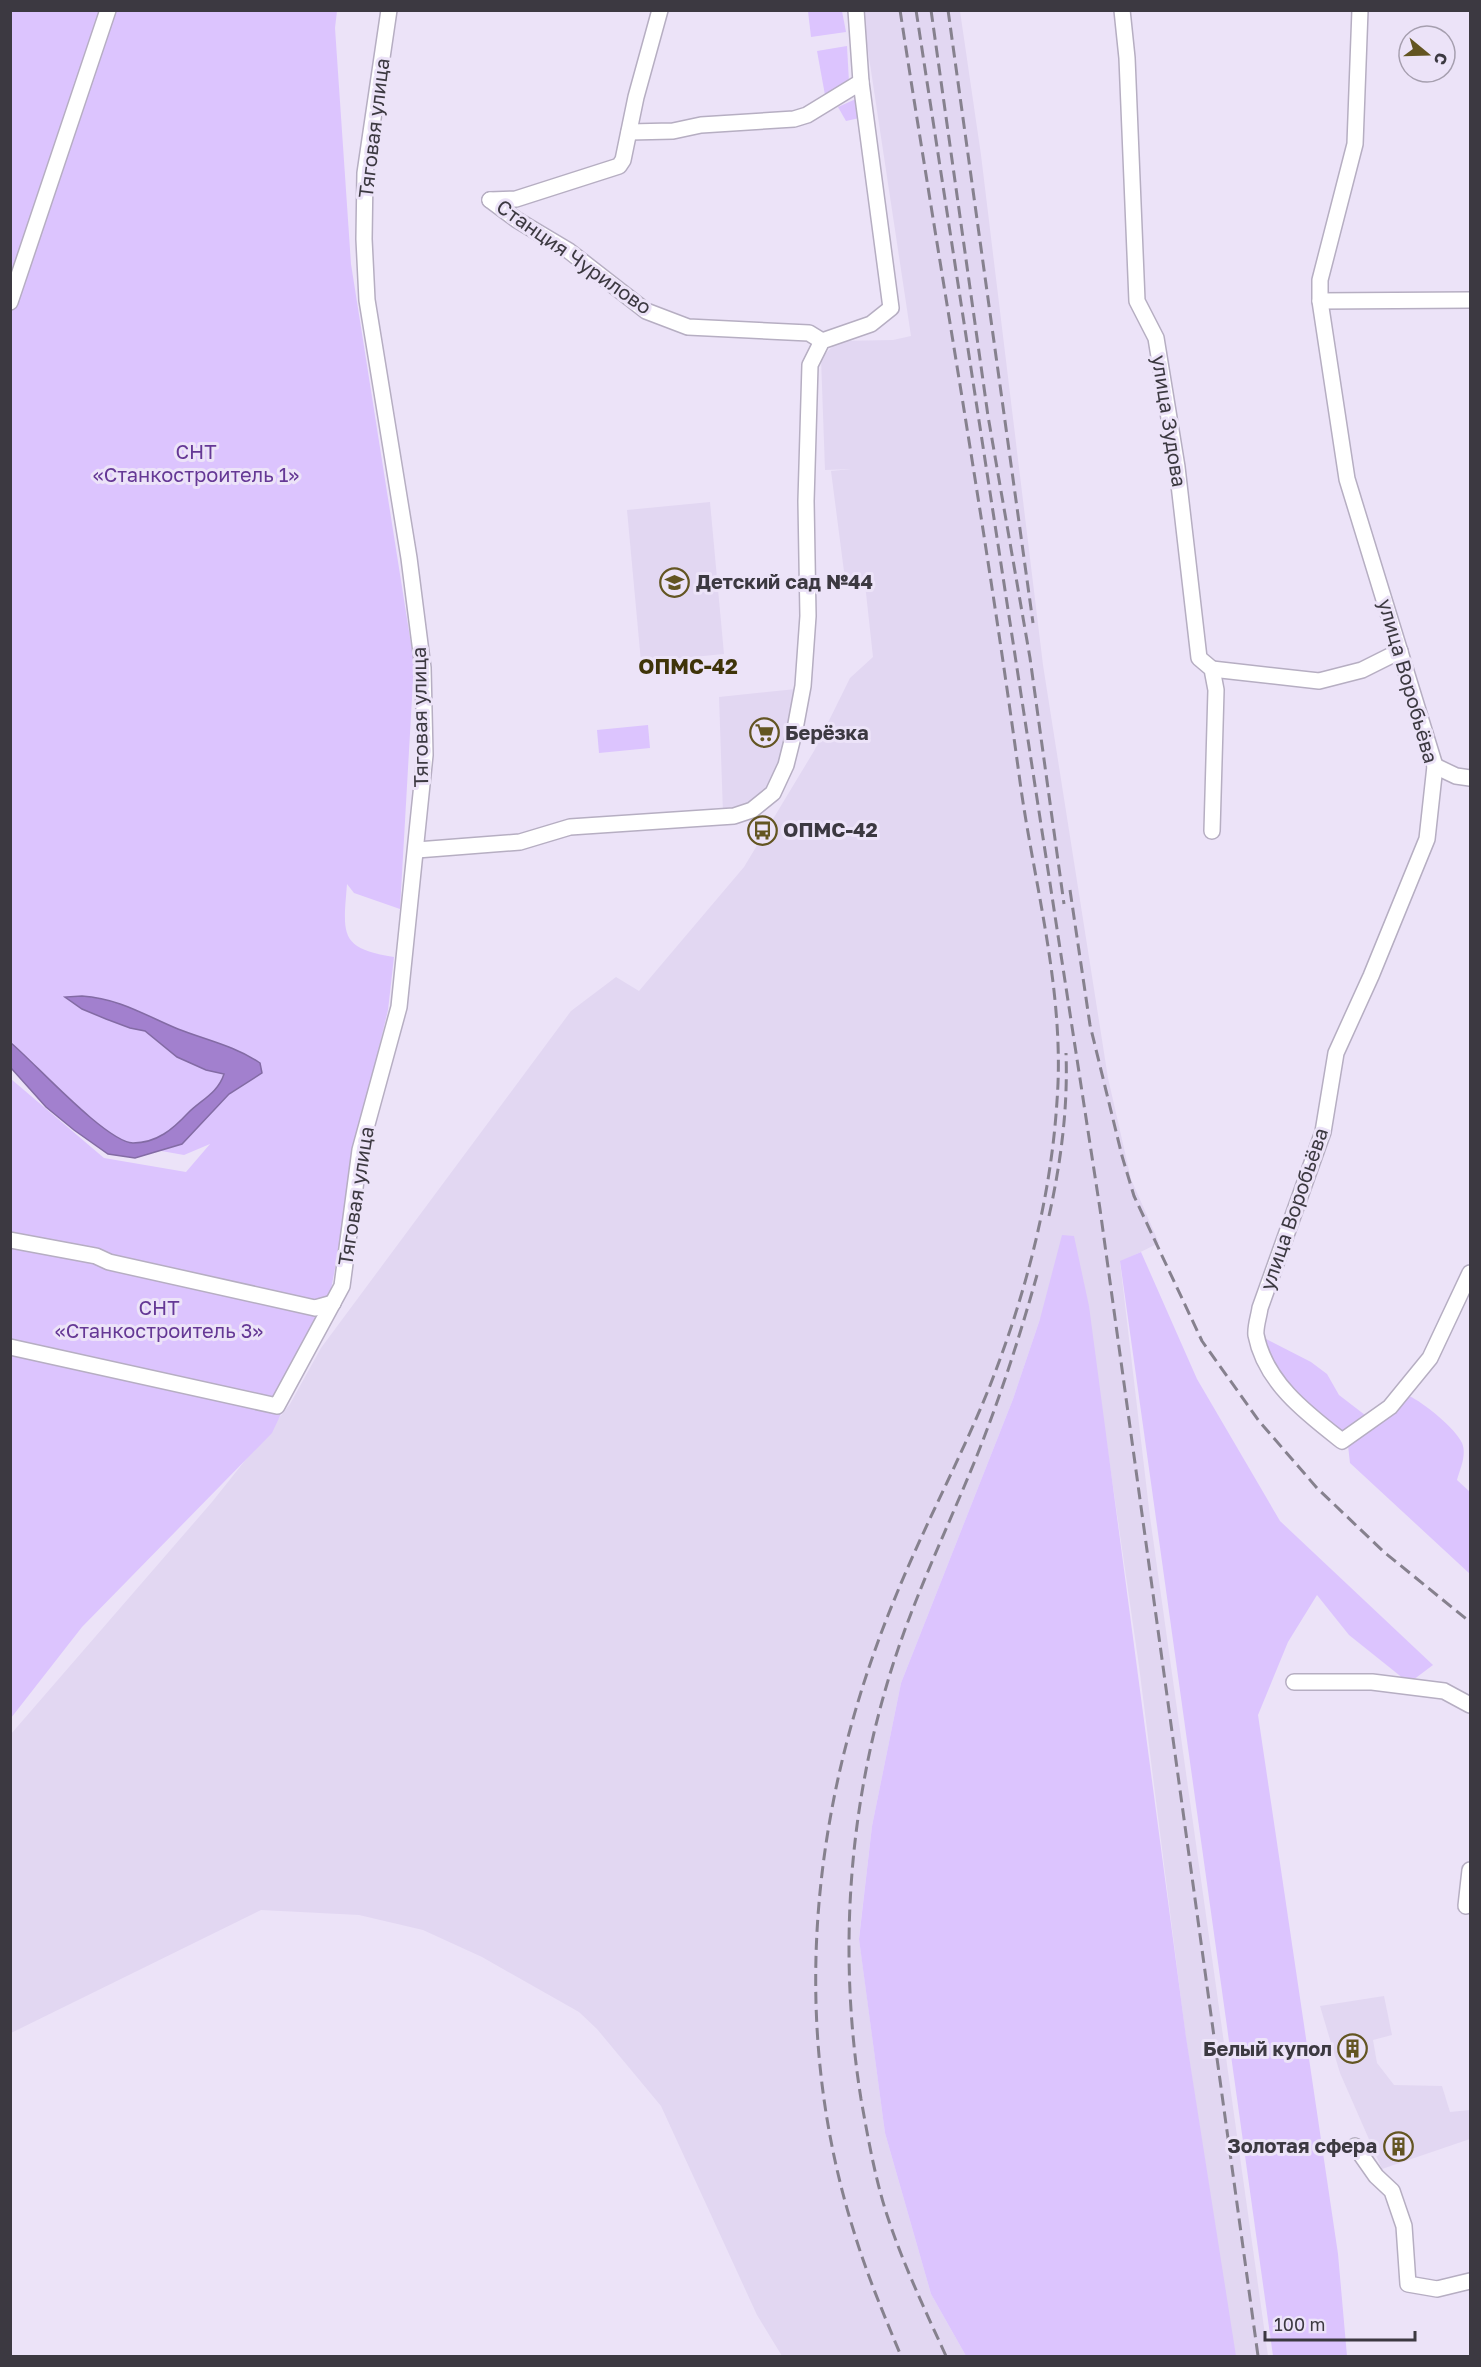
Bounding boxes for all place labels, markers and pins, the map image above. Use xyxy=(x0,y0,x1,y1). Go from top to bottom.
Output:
school or university icon: Детский сад №44 xyxy=(659,566,691,598)
place label: Детский сад №44 xyxy=(696,569,873,593)
supermarket icon: Берёзка xyxy=(748,717,780,749)
place label: Берёзка xyxy=(785,720,869,744)
bus stop icon: ОПМС-42 xyxy=(746,814,778,846)
place label: ОПМС-42 xyxy=(783,817,878,841)
building icon: Белый купол xyxy=(1337,2033,1369,2065)
place label: Белый купол xyxy=(1203,2036,1332,2060)
building icon: Золотая сфера xyxy=(1382,2130,1414,2162)
place label: Золотая сфера xyxy=(1227,2133,1377,2157)

